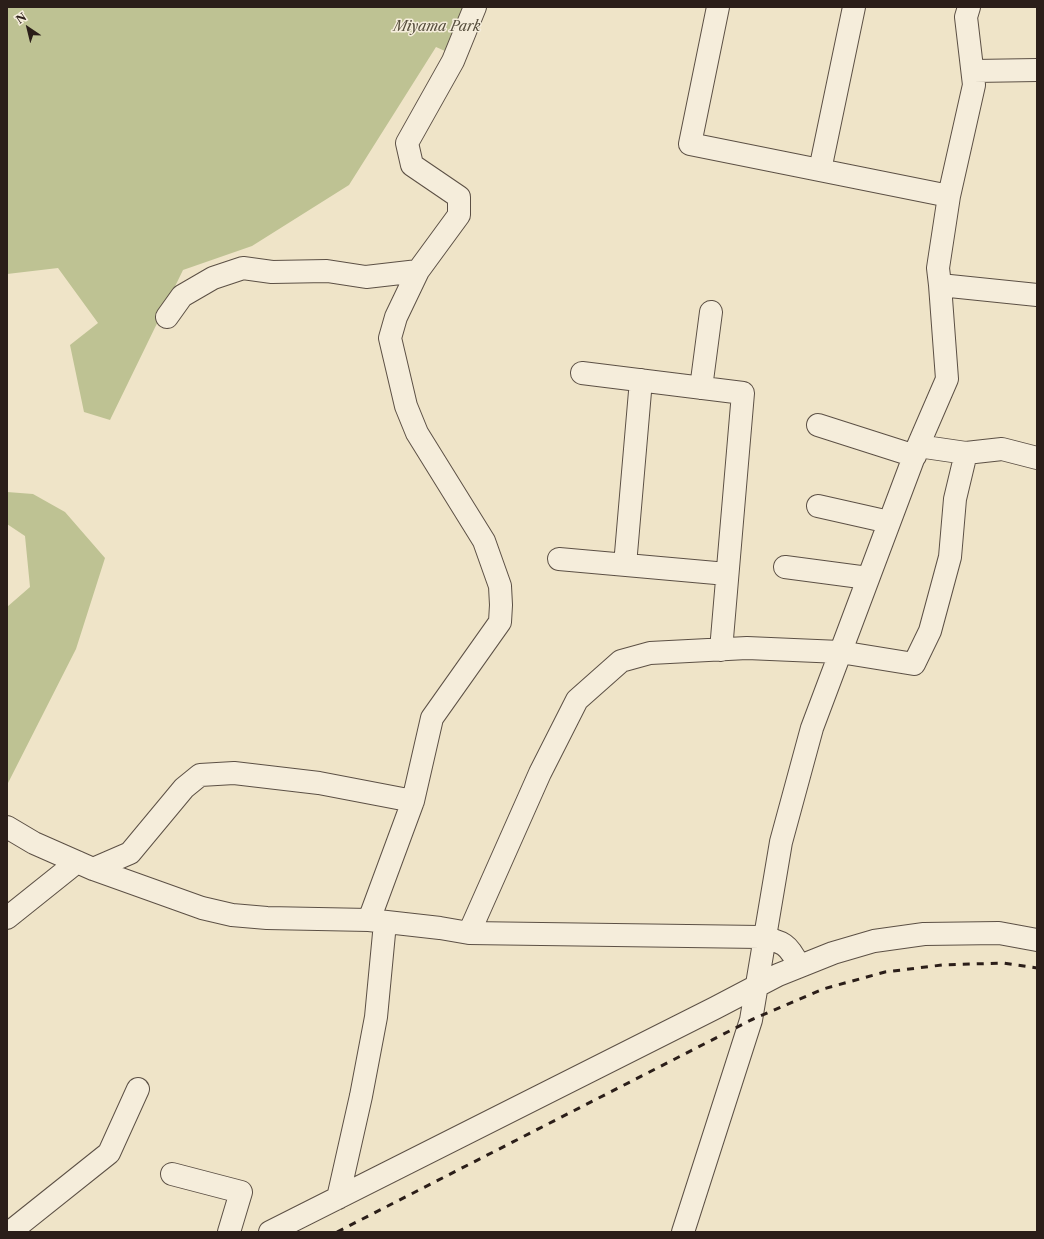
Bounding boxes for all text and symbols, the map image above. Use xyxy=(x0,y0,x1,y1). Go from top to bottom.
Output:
north arrow xyxy=(8,8,48,48)
text: N xyxy=(13,10,29,27)
park label: Miyama Park xyxy=(394,19,480,35)

